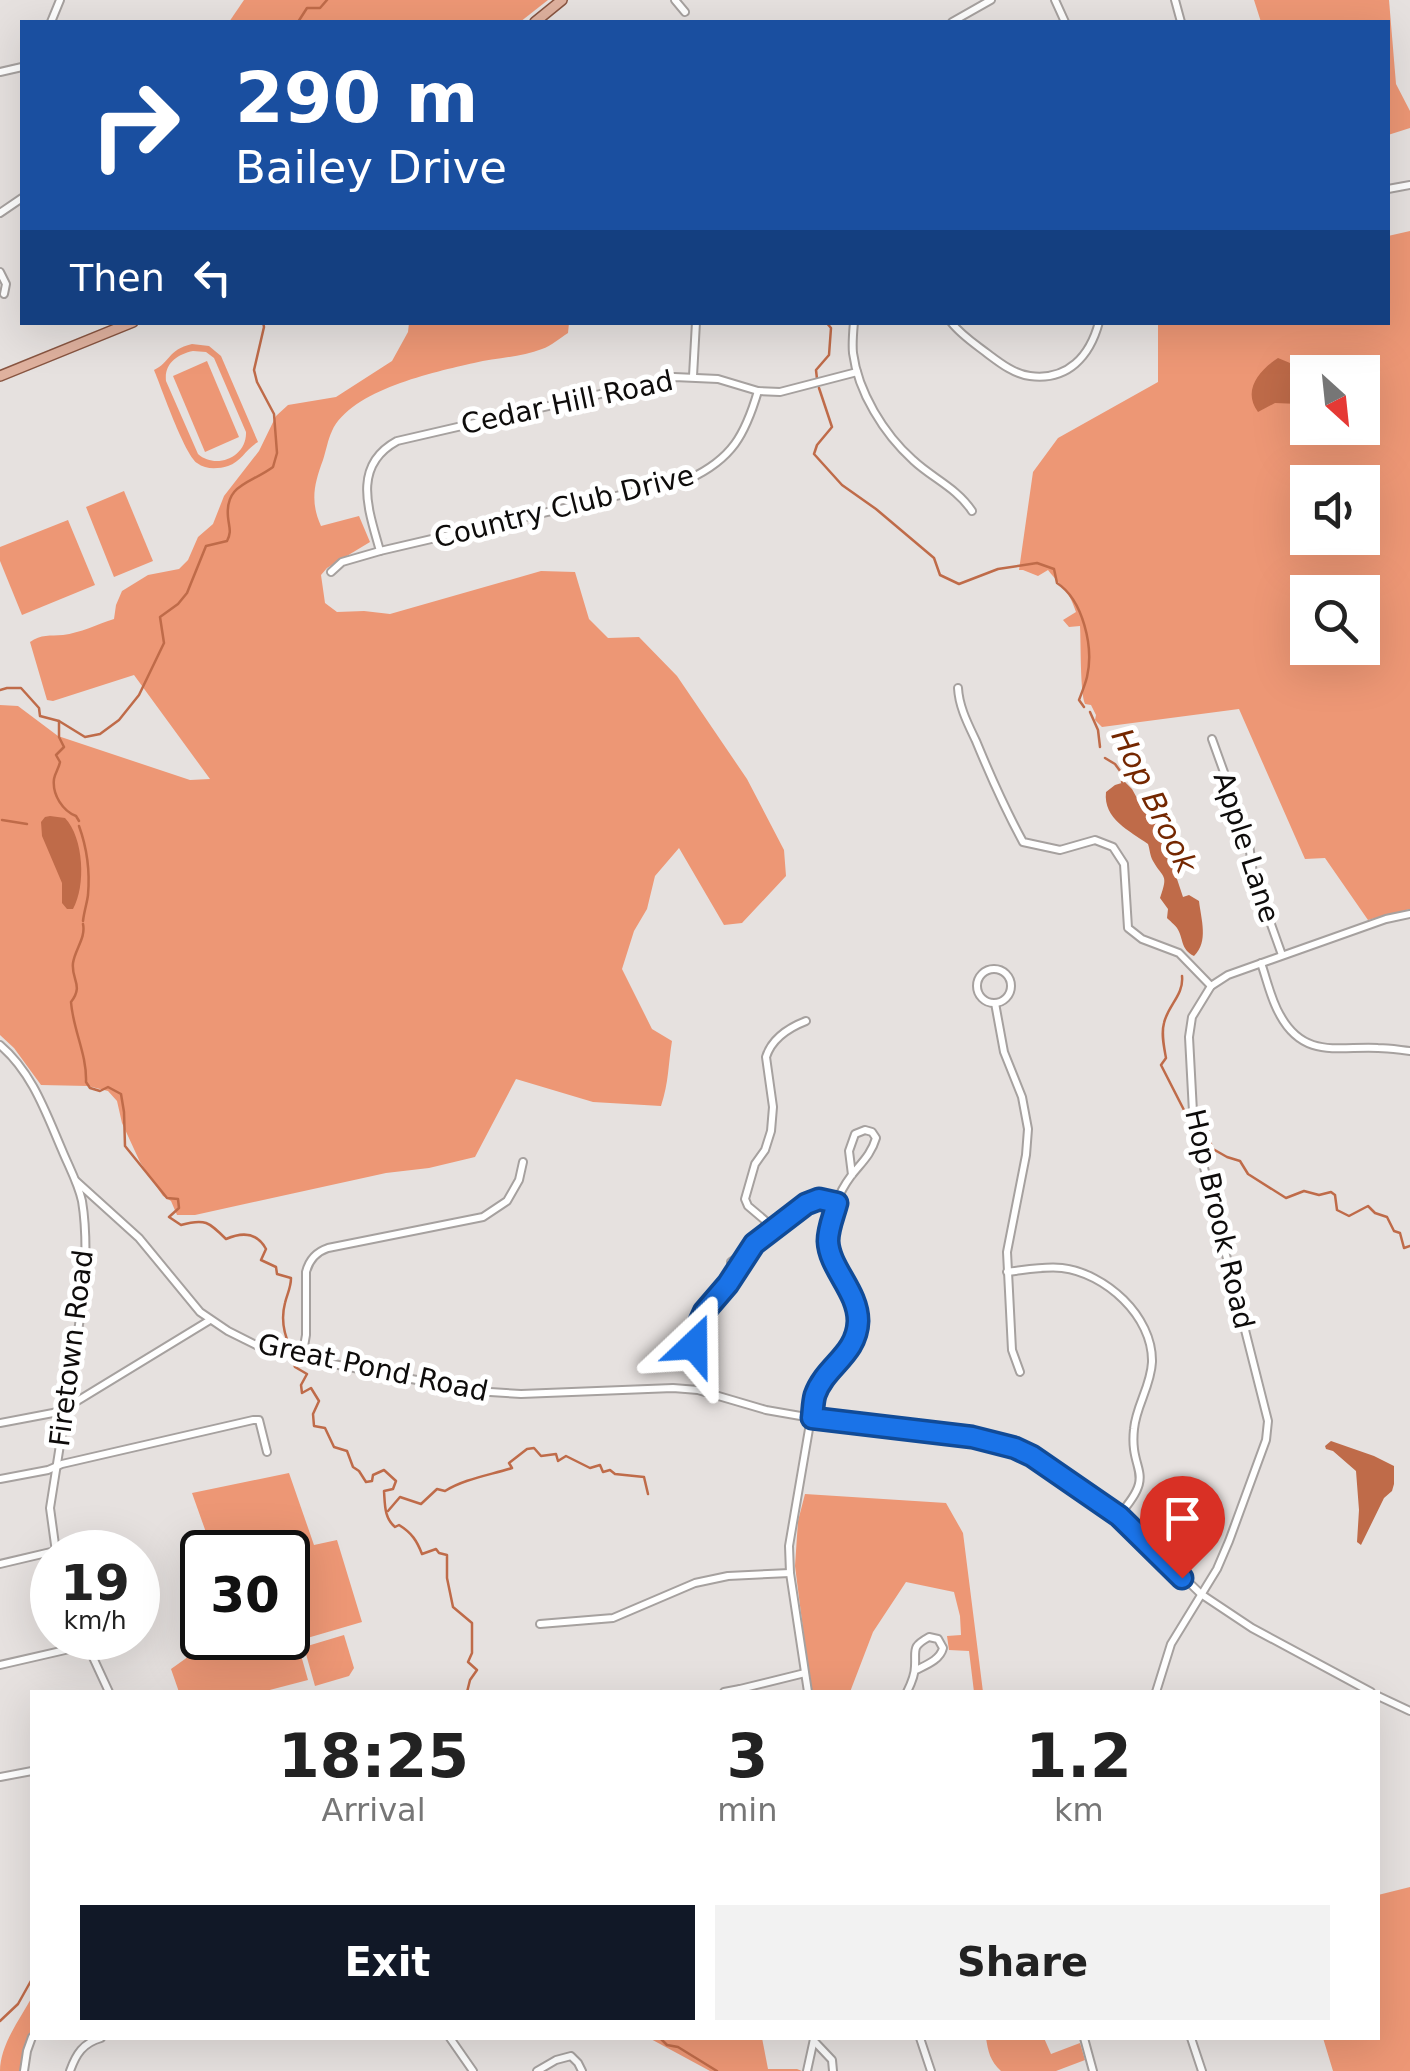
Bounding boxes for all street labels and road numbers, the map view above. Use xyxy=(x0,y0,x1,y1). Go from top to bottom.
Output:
street label: Cedar Hill Road xyxy=(458,364,676,441)
street label: Country Club Drive xyxy=(431,458,697,555)
street label: Apple Lane xyxy=(1207,768,1286,927)
street label: Hop Brook Road xyxy=(1178,1106,1261,1332)
street label: Firetown Road xyxy=(43,1248,100,1448)
street label: Great Pond Road xyxy=(255,1327,491,1408)

